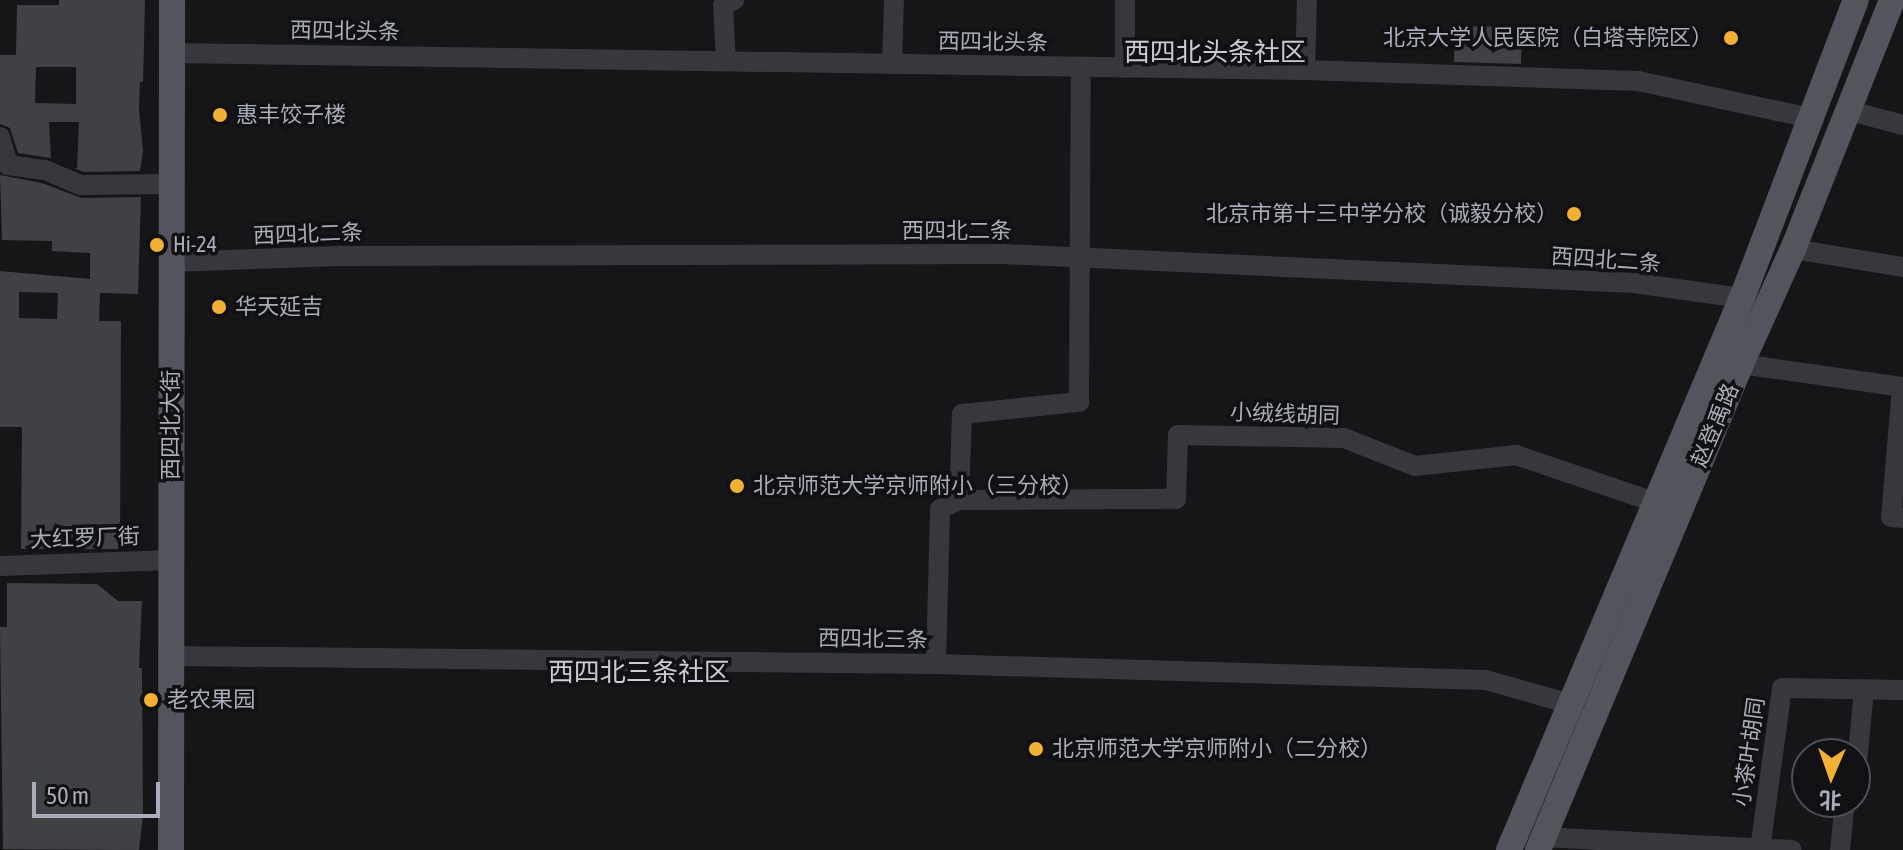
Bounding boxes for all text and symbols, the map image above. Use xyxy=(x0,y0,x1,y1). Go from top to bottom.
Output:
street label: 西四北头条 xyxy=(290,17,400,45)
place label: 北京大学人民医院（白塔寺院区） xyxy=(1383,25,1713,51)
marker: 北京大学人民医院（白塔寺院区） xyxy=(1720,27,1742,49)
street label: 西四北头条 xyxy=(938,28,1048,56)
district label: 西四北头条社区 xyxy=(1124,37,1306,69)
place label: 惠丰饺子楼 xyxy=(236,102,346,128)
marker: 惠丰饺子楼 xyxy=(211,106,229,124)
place label: 北京市第十三中学分校（诚毅分校） xyxy=(1206,201,1558,227)
marker: 北京市第十三中学分校（诚毅分校） xyxy=(1565,205,1583,223)
street label: 西四北二条 xyxy=(902,218,1012,244)
street label: 西四北二条 xyxy=(253,219,363,249)
place label: Hi-24 xyxy=(173,232,217,258)
marker: Hi-24 xyxy=(148,236,166,254)
street label: 西四北二条 xyxy=(1550,243,1662,277)
place label: 华天延吉 xyxy=(235,294,323,320)
marker: 华天延吉 xyxy=(210,298,228,316)
street label: 西四北大街 xyxy=(158,370,184,480)
street label: 赵登禹路 xyxy=(1686,379,1744,471)
street label: 小绒线胡同 xyxy=(1230,399,1340,429)
place label: 北京师范大学京师附小（三分校） xyxy=(753,473,1083,499)
marker: 北京师范大学京师附小（三分校） xyxy=(728,477,746,495)
street label: 大红罗厂街 xyxy=(30,523,140,553)
street label: 西四北三条 xyxy=(818,625,928,653)
district label: 西四北三条社区 xyxy=(548,657,730,689)
place label: 老农果园 xyxy=(167,687,255,713)
marker: 老农果园 xyxy=(142,691,160,709)
street label: 小茶叶胡同 xyxy=(1728,696,1770,808)
place label: 北京师范大学京师附小（二分校） xyxy=(1052,736,1382,762)
north arrow xyxy=(1791,738,1871,818)
marker: 北京师范大学京师附小（二分校） xyxy=(1027,740,1045,758)
scale bar xyxy=(36,766,164,816)
text: 50 m xyxy=(46,782,89,809)
text: 北 xyxy=(1819,787,1842,813)

